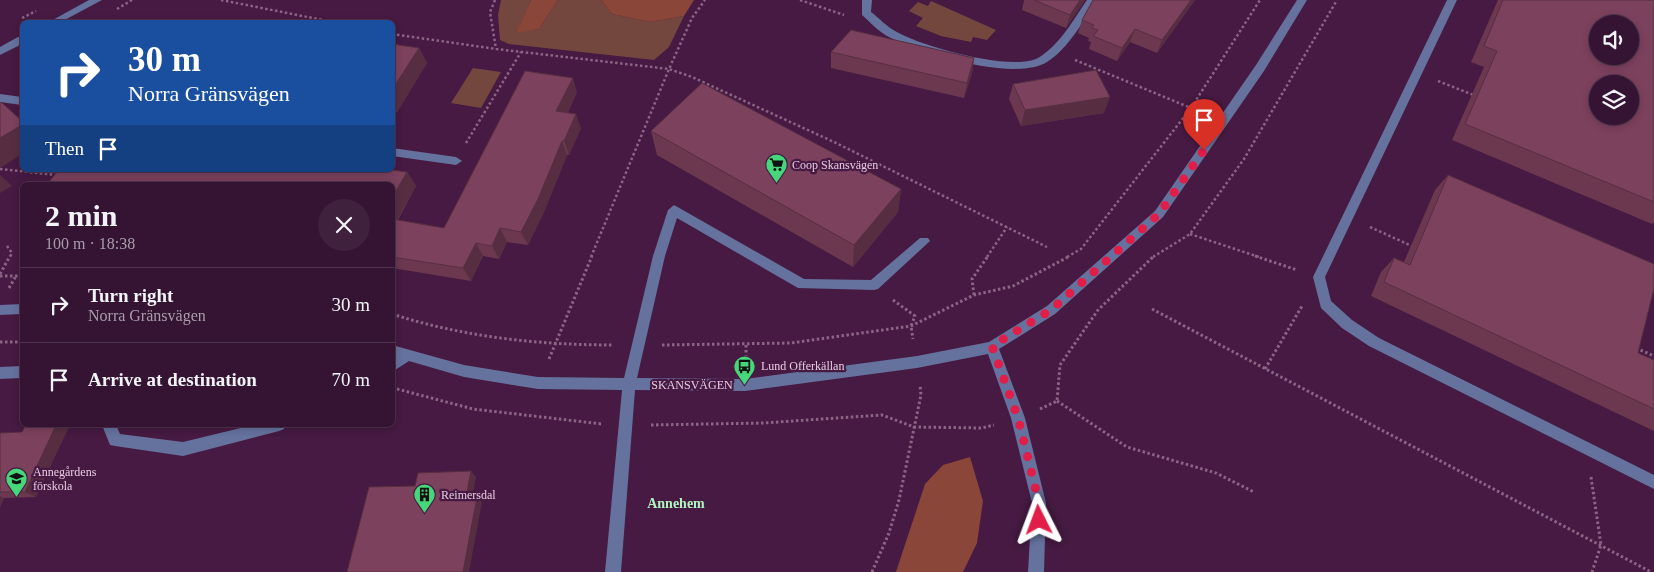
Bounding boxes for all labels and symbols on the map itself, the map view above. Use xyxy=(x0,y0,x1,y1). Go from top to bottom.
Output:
pin xyxy=(1183,99,1225,150)
supermarket icon: Coop Skansvägen xyxy=(764,153,788,184)
place label: Coop Skansvägen xyxy=(792,158,878,172)
bus stop icon: Lund Offerkällan xyxy=(733,354,757,385)
place label: Lund Offerkällan xyxy=(761,359,844,373)
street label: SKANSVÄGEN xyxy=(651,378,733,392)
place label: Annegårdens förskola xyxy=(33,465,97,493)
school or university icon: Annegårdens förskola xyxy=(5,467,29,498)
building icon: Reimersdal xyxy=(413,483,437,514)
place label: Reimersdal xyxy=(441,488,496,502)
position arrow xyxy=(1012,493,1064,545)
district label: Annehem xyxy=(647,496,705,511)

